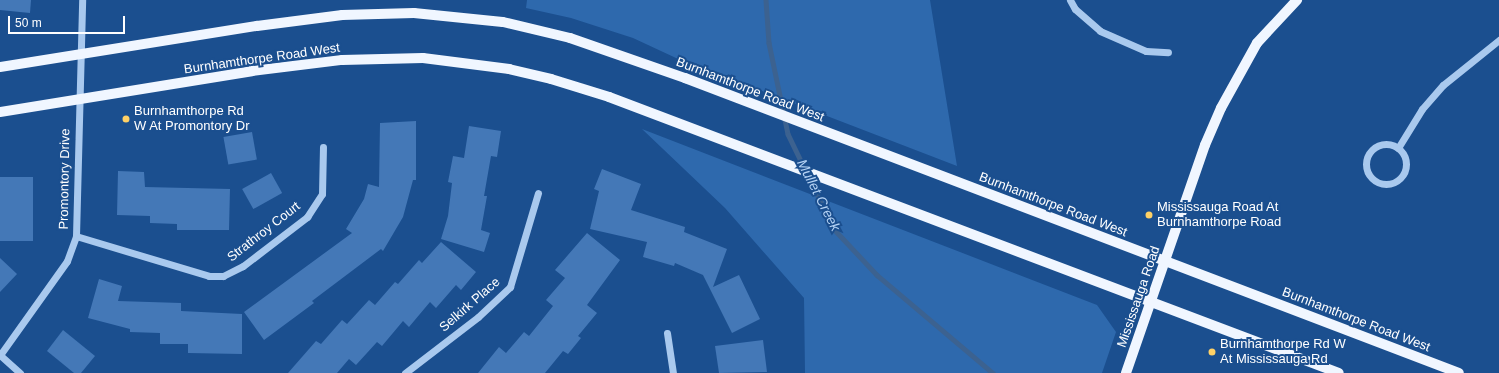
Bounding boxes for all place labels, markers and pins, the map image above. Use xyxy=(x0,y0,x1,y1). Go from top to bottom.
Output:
place label: Burnhamthorpe Rd W At Promontory Dr xyxy=(134,104,250,135)
marker: Burnhamthorpe Rd W At Promontory Dr xyxy=(121,114,131,124)
place label: Mississauga Road At Burnhamthorpe Road xyxy=(1157,200,1281,231)
marker: Mississauga Road At Burnhamthorpe Road xyxy=(1144,210,1154,220)
place label: Burnhamthorpe Rd W At Mississauga Rd xyxy=(1220,337,1346,368)
marker: Burnhamthorpe Rd W At Mississauga Rd xyxy=(1207,347,1217,357)

